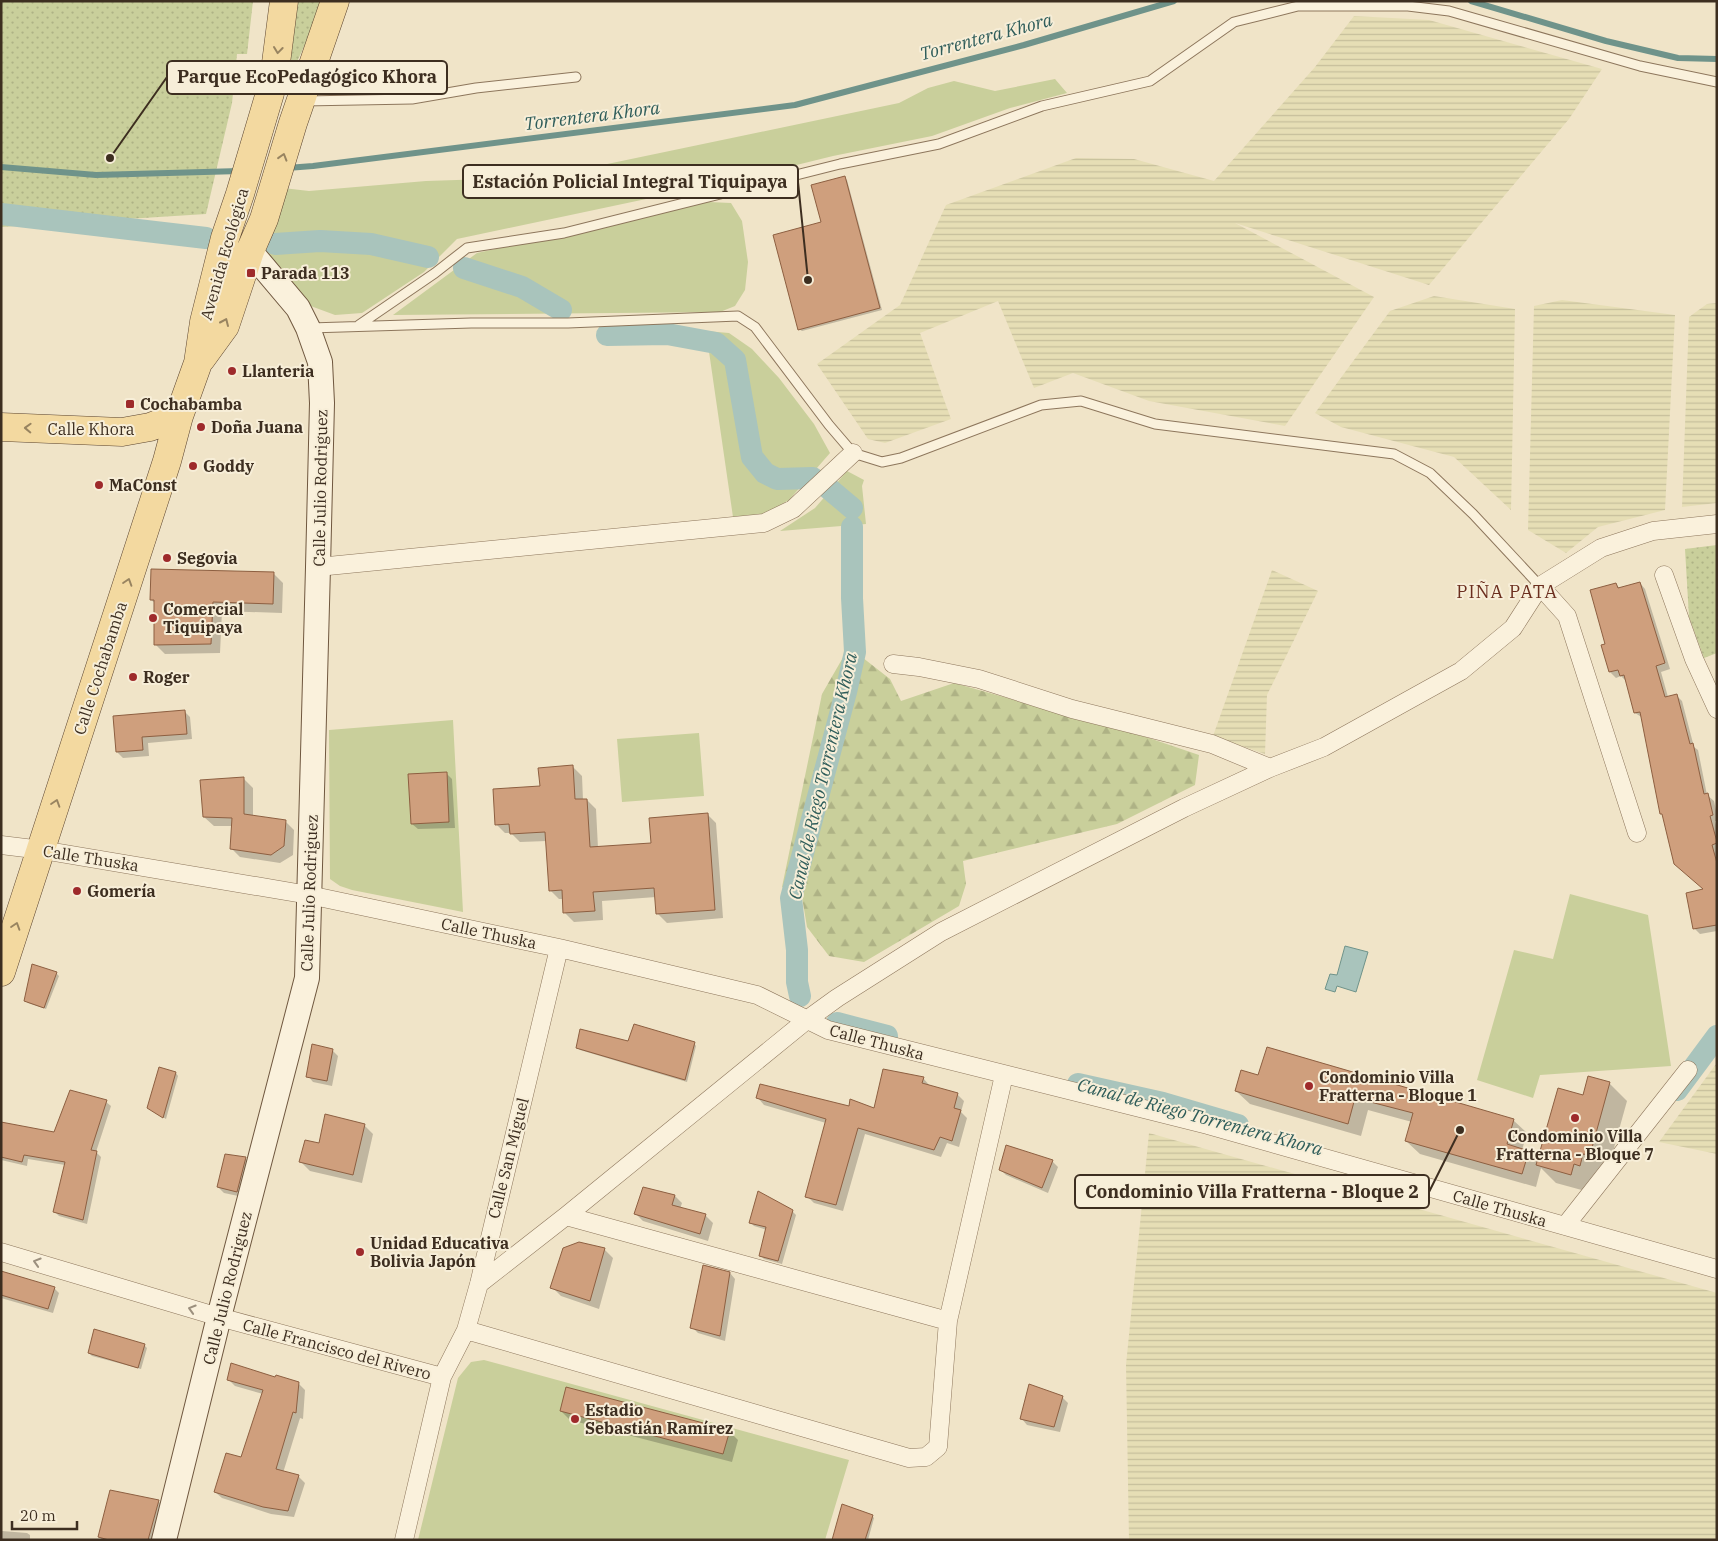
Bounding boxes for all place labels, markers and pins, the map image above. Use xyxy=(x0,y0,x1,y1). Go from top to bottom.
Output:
callout: Parque EcoPedagógico Khora xyxy=(167,61,447,94)
callout: Estación Policial Integral Tiquipaya xyxy=(463,165,798,198)
place label: Parada 113 xyxy=(261,263,350,283)
marker: Parada 113 xyxy=(245,267,257,279)
place label: Llanteria xyxy=(242,361,314,381)
marker: Llanteria xyxy=(226,365,238,377)
place label: Cochabamba xyxy=(140,394,242,414)
marker: Cochabamba xyxy=(124,398,136,410)
place label: Doña Juana xyxy=(211,417,303,437)
marker: Doña Juana xyxy=(195,421,207,433)
place label: Goddy xyxy=(203,456,255,476)
marker: Goddy xyxy=(187,460,199,472)
place label: MaConst xyxy=(109,475,177,495)
marker: MaConst xyxy=(93,479,105,491)
place label: Segovia xyxy=(177,548,238,568)
marker: Segovia xyxy=(161,552,173,564)
place label: Comercial Tiquipaya xyxy=(163,599,244,637)
marker: Comercial Tiquipaya xyxy=(147,612,159,624)
place label: Roger xyxy=(143,667,190,687)
marker: Roger xyxy=(127,671,139,683)
place label: Gomería xyxy=(87,881,156,901)
marker: Gomería xyxy=(71,885,83,897)
place label: Condominio Villa Fratterna - Bloque 1 xyxy=(1319,1067,1477,1105)
marker: Condominio Villa Fratterna - Bloque 1 xyxy=(1303,1080,1315,1092)
marker: Condominio Villa Fratterna - Bloque 7 xyxy=(1569,1112,1581,1124)
place label: Condominio Villa Fratterna - Bloque 7 xyxy=(1496,1126,1654,1164)
callout: Condominio Villa Fratterna - Bloque 2 xyxy=(1075,1175,1429,1208)
place label: Unidad Educativa Bolivia Japón xyxy=(370,1233,509,1271)
marker: Unidad Educativa Bolivia Japón xyxy=(354,1246,366,1258)
place label: Estadio Sebastián Ramírez xyxy=(585,1400,733,1438)
marker: Estadio Sebastián Ramírez xyxy=(569,1413,581,1425)

